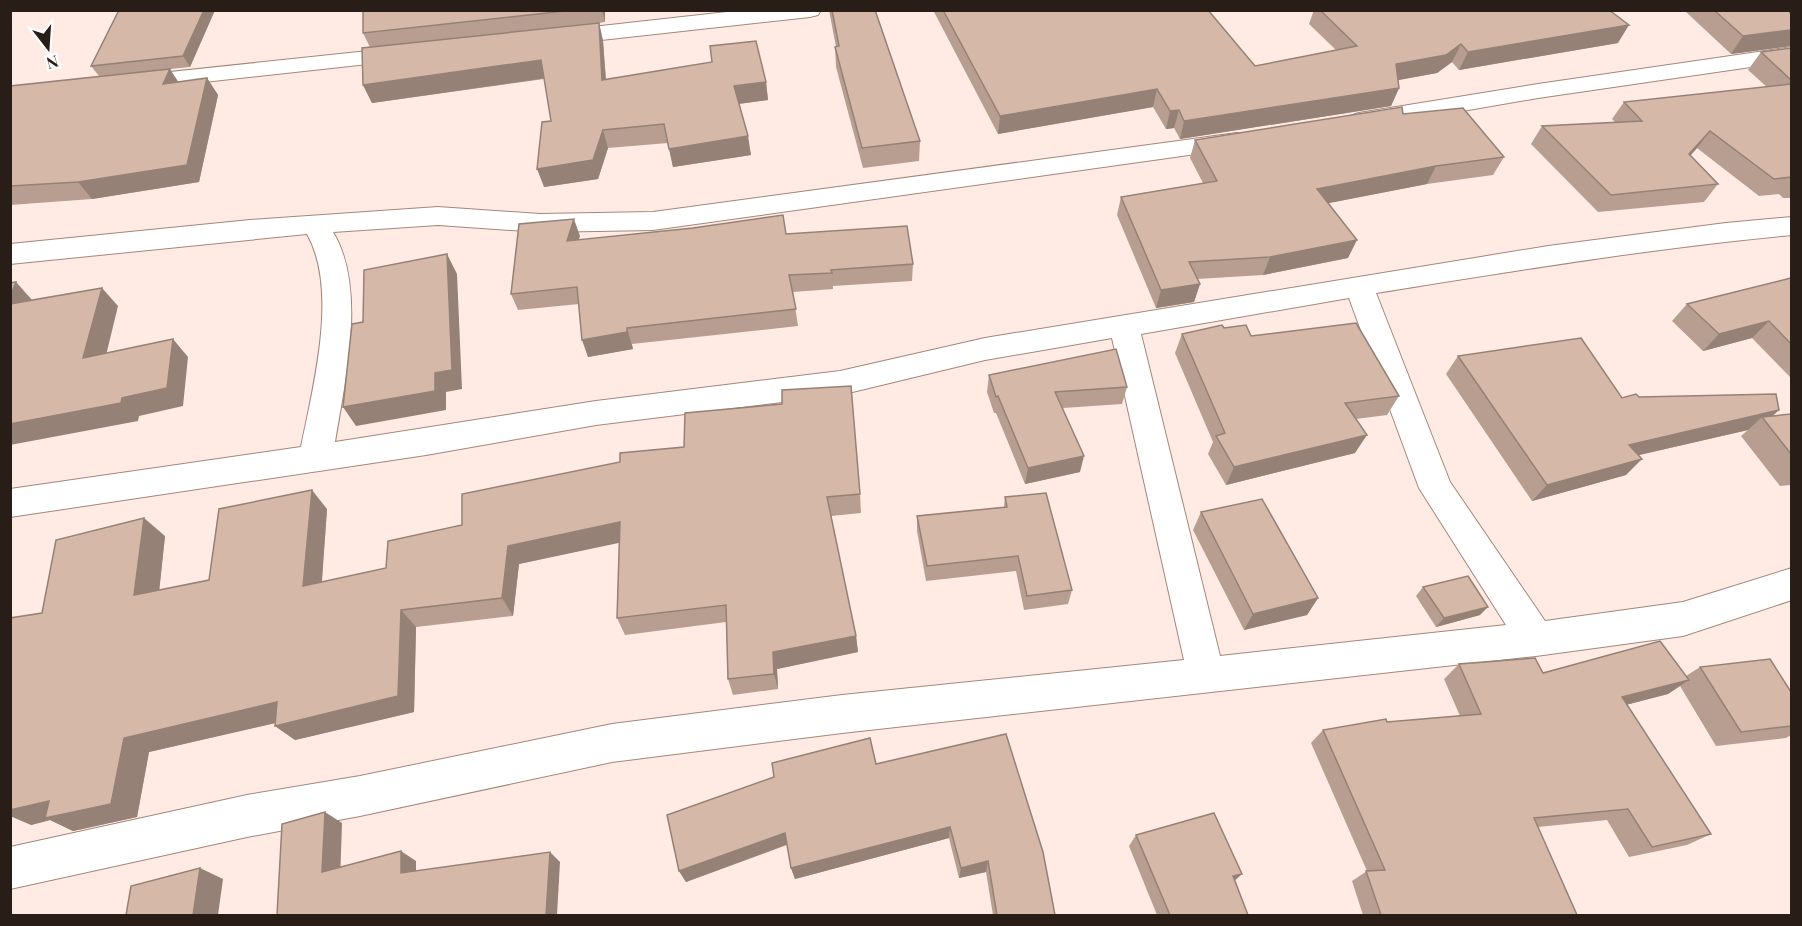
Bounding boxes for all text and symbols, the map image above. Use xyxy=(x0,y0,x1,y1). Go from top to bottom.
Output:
north arrow xyxy=(18,18,78,78)
text: N xyxy=(44,51,61,75)

